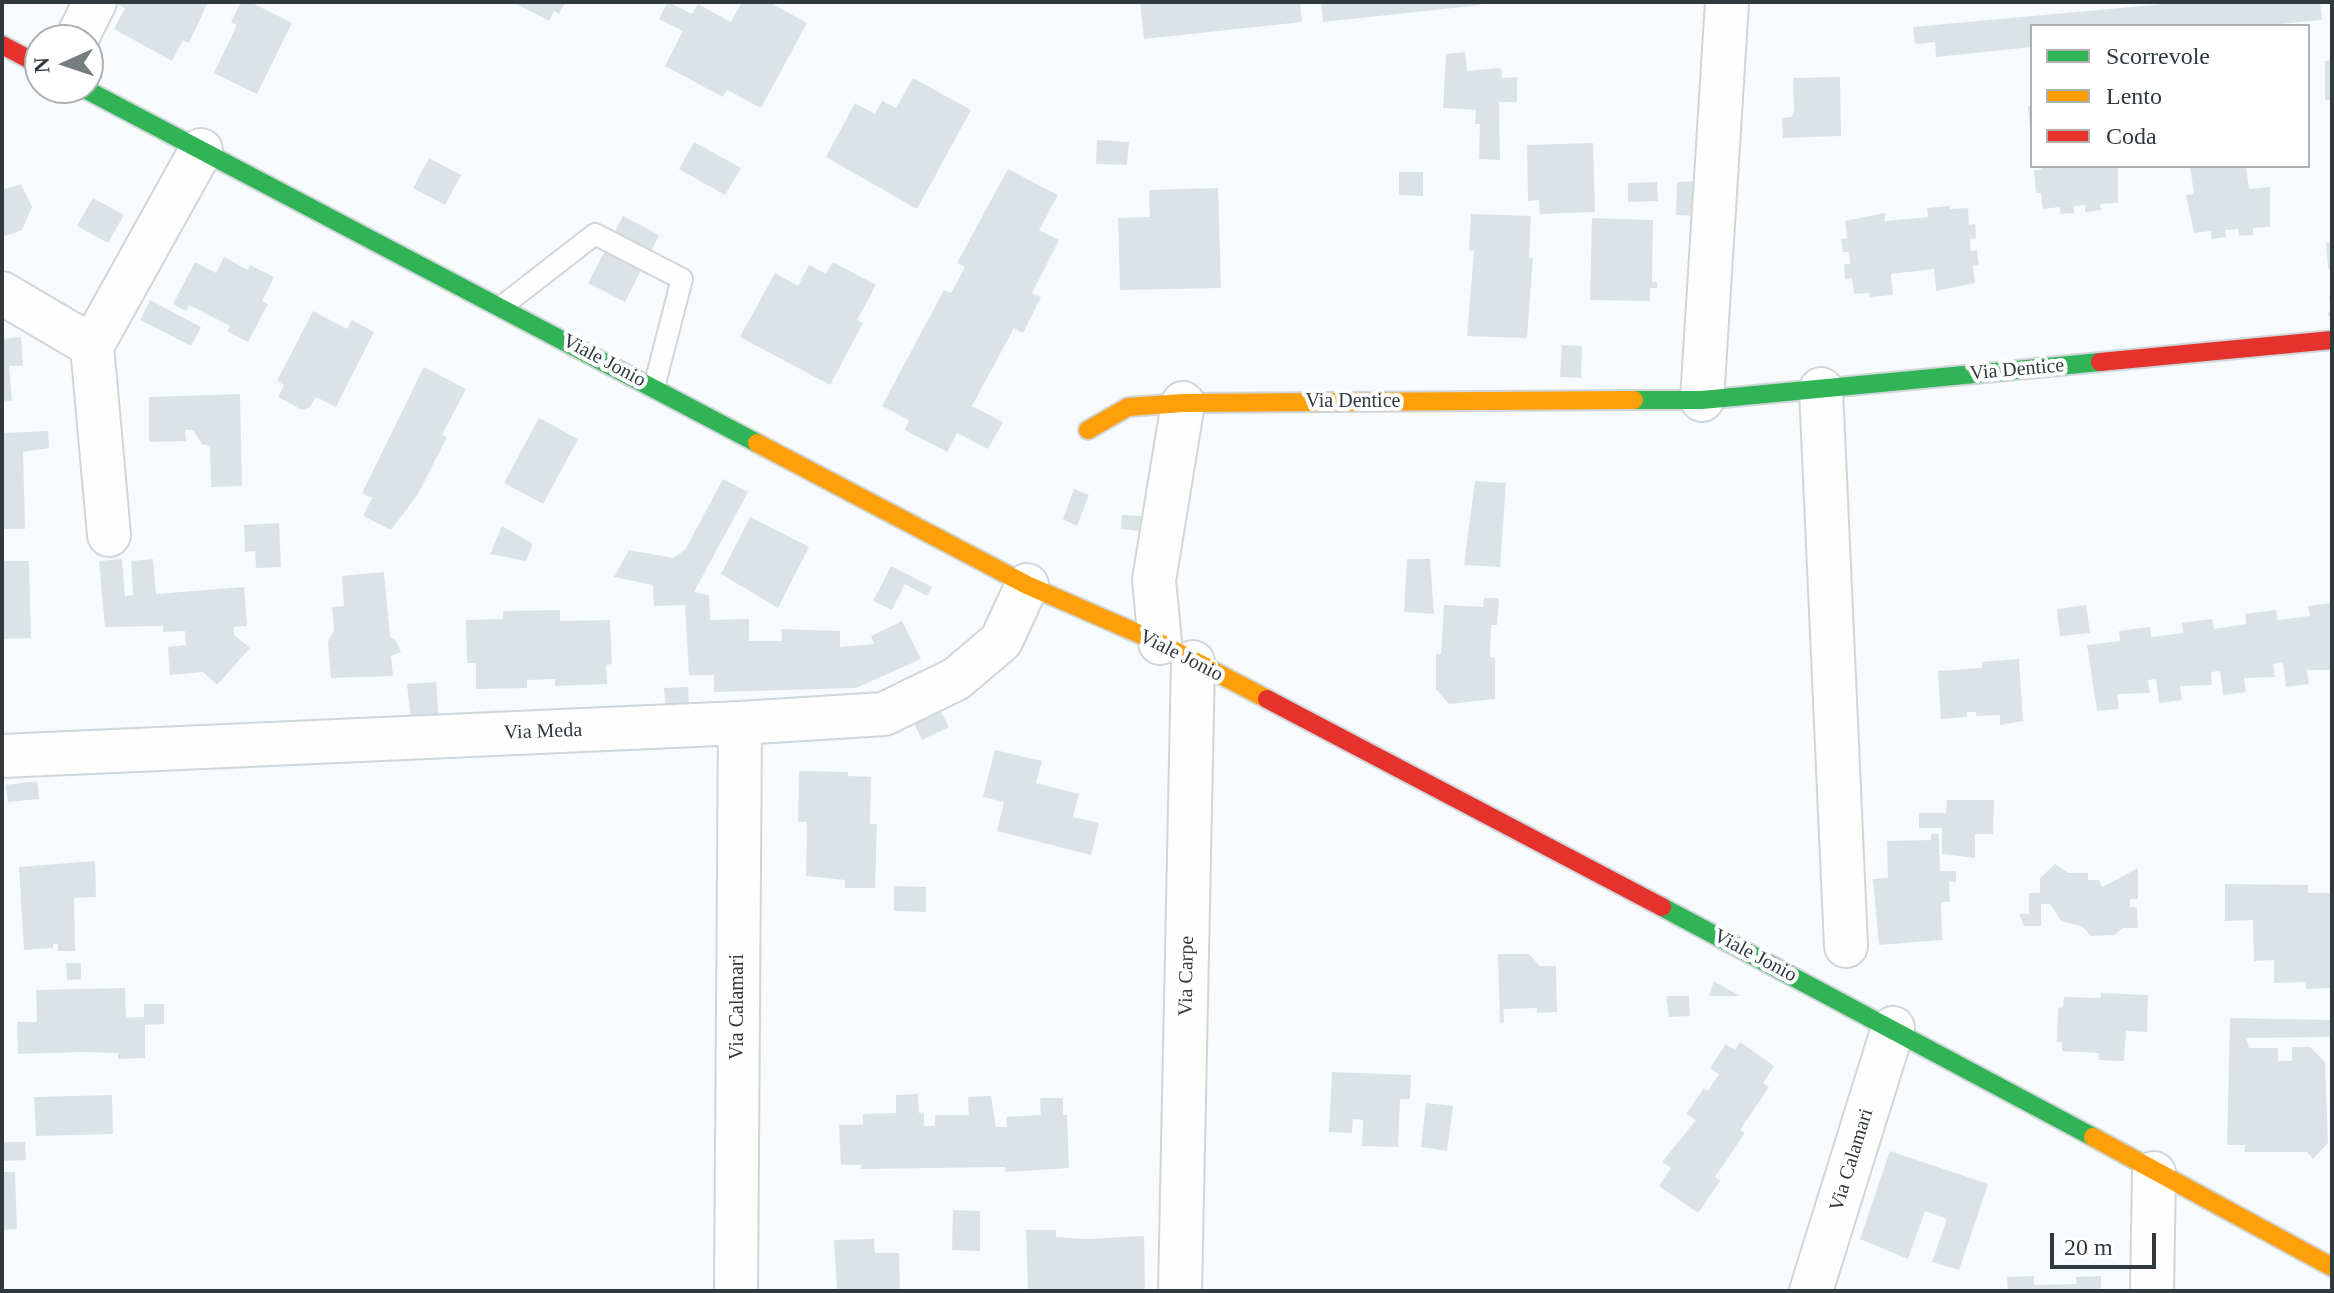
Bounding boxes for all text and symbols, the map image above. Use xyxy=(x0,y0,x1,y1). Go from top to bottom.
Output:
north arrow xyxy=(24,24,104,104)
legend xyxy=(2030,24,2310,168)
text: Scorrevole xyxy=(2106,43,2210,69)
text: N xyxy=(29,57,54,74)
text: Lento xyxy=(2106,83,2162,109)
text: Coda xyxy=(2106,123,2157,149)
street label: Viale Jonio xyxy=(558,329,650,393)
street label: Via Dentice xyxy=(1969,354,2065,386)
street label: Via Dentice xyxy=(1306,390,1400,414)
street label: Viale Jonio xyxy=(1135,625,1227,687)
street label: Via Meda xyxy=(503,719,583,745)
street label: Viale Jonio xyxy=(1709,924,1801,988)
street label: Via Carpe xyxy=(1174,936,1200,1016)
street label: Via Calamari xyxy=(726,954,750,1060)
street label: Via Calamari xyxy=(1825,1106,1879,1214)
scale bar xyxy=(2054,1217,2160,1267)
text: 20 m xyxy=(2064,1234,2113,1260)

